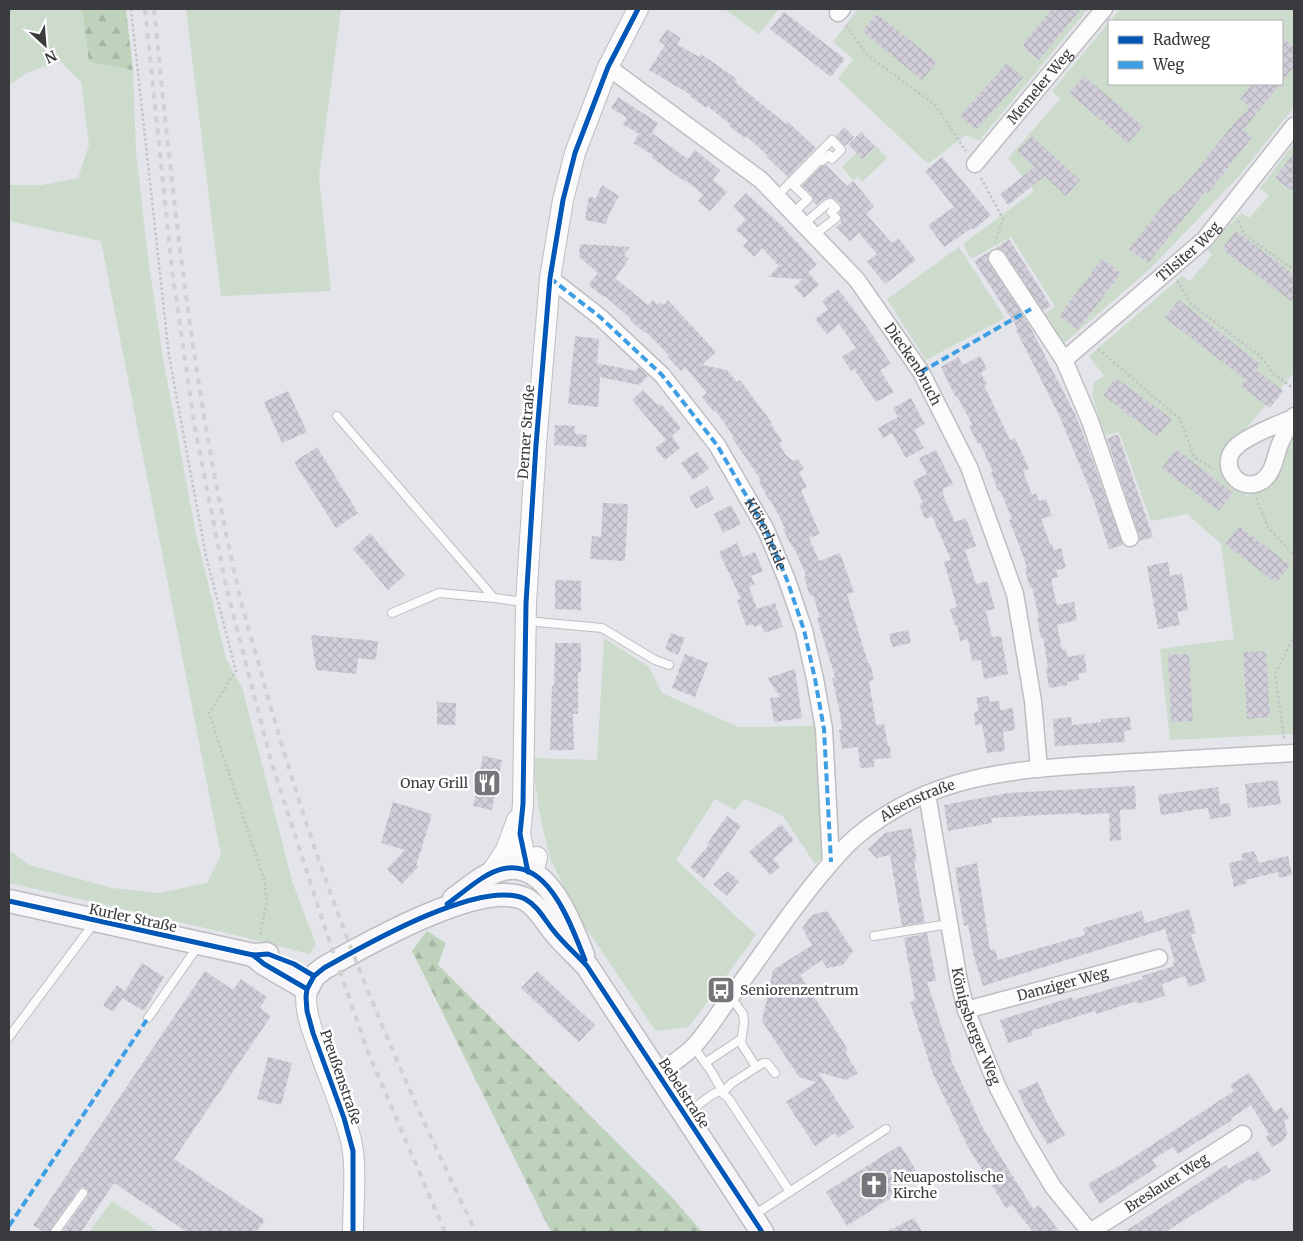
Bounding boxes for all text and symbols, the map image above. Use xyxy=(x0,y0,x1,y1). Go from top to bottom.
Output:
north arrow xyxy=(20,20,70,70)
legend xyxy=(1108,20,1283,85)
text: Radweg xyxy=(1153,30,1210,49)
street label: Memeler Weg xyxy=(1003,45,1076,128)
text: N xyxy=(42,46,60,67)
text: Weg xyxy=(1152,55,1184,74)
street label: Tilsiter Weg xyxy=(1153,218,1225,286)
street label: Dieckenbruch xyxy=(881,319,945,408)
street label: Derner Straße xyxy=(514,384,538,480)
street label: Klöterheide xyxy=(740,495,791,573)
restaurant icon: Onay Grill xyxy=(472,768,502,798)
place label: Onay Grill xyxy=(400,774,469,792)
street label: Alsenstraße xyxy=(876,775,957,826)
street label: Kurler Straße xyxy=(87,900,179,936)
street label: Danziger Weg xyxy=(1015,963,1111,1005)
street label: Königsberger Weg xyxy=(948,966,1005,1088)
bus stop icon: Seniorenzentrum xyxy=(706,975,736,1005)
place label: Seniorenzentrum xyxy=(740,981,859,999)
street label: Preußenstraße xyxy=(316,1027,366,1127)
street label: Bebelstraße xyxy=(655,1055,713,1131)
street label: Breslauer Weg xyxy=(1121,1149,1212,1216)
place label: Neuapostolische Kirche xyxy=(893,1168,1004,1202)
church icon: Neuapostolische Kirche xyxy=(859,1170,889,1200)

